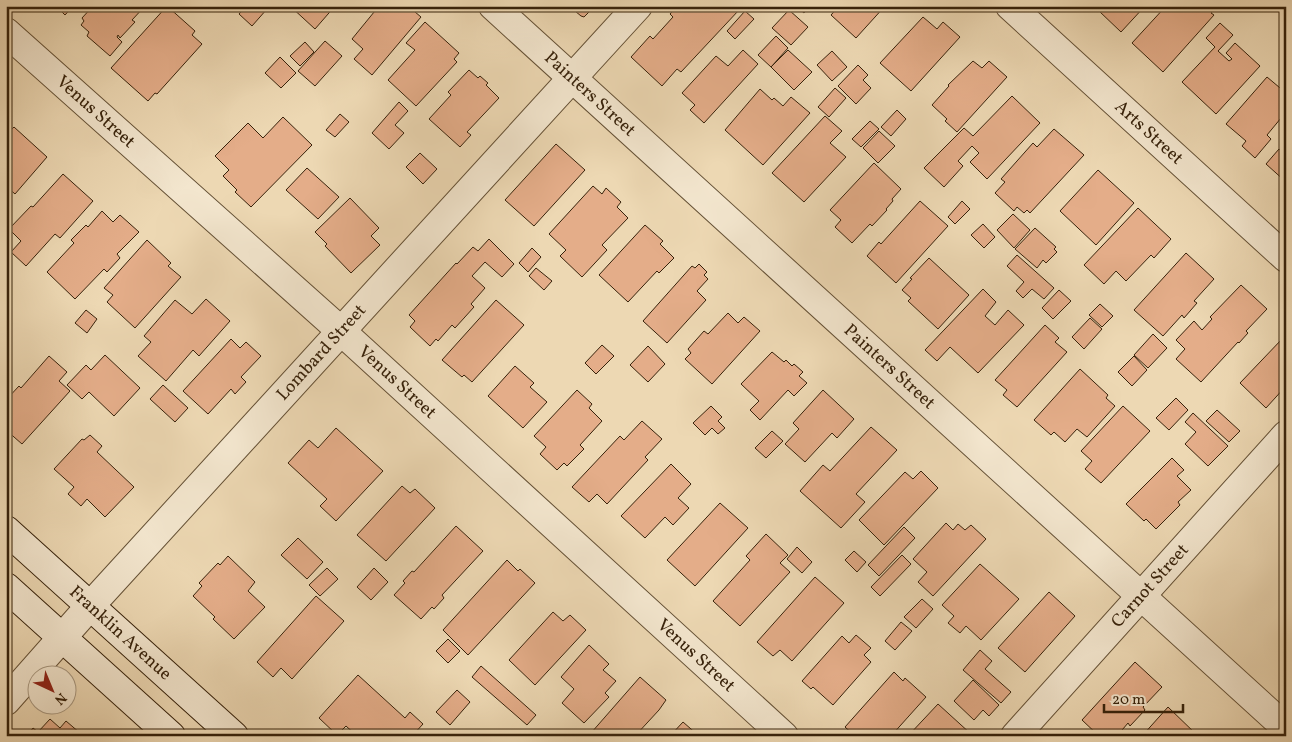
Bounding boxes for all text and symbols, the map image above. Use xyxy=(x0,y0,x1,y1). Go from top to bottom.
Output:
street label: Painters Street xyxy=(538,46,641,143)
street label: Venus Street xyxy=(50,70,141,154)
street label: Arts Street xyxy=(1109,95,1189,171)
street label: Lombard Street xyxy=(271,299,372,406)
street label: Painters Street xyxy=(838,318,941,415)
street label: Venus Street xyxy=(352,340,442,425)
street label: Carnot Street xyxy=(1105,538,1195,634)
street label: Franklin Avenue xyxy=(63,580,177,686)
street label: Venus Street xyxy=(651,613,741,698)
north arrow xyxy=(28,664,78,714)
scale bar xyxy=(1104,682,1183,714)
text: N xyxy=(50,688,70,709)
text: 20 m xyxy=(1112,690,1145,711)

